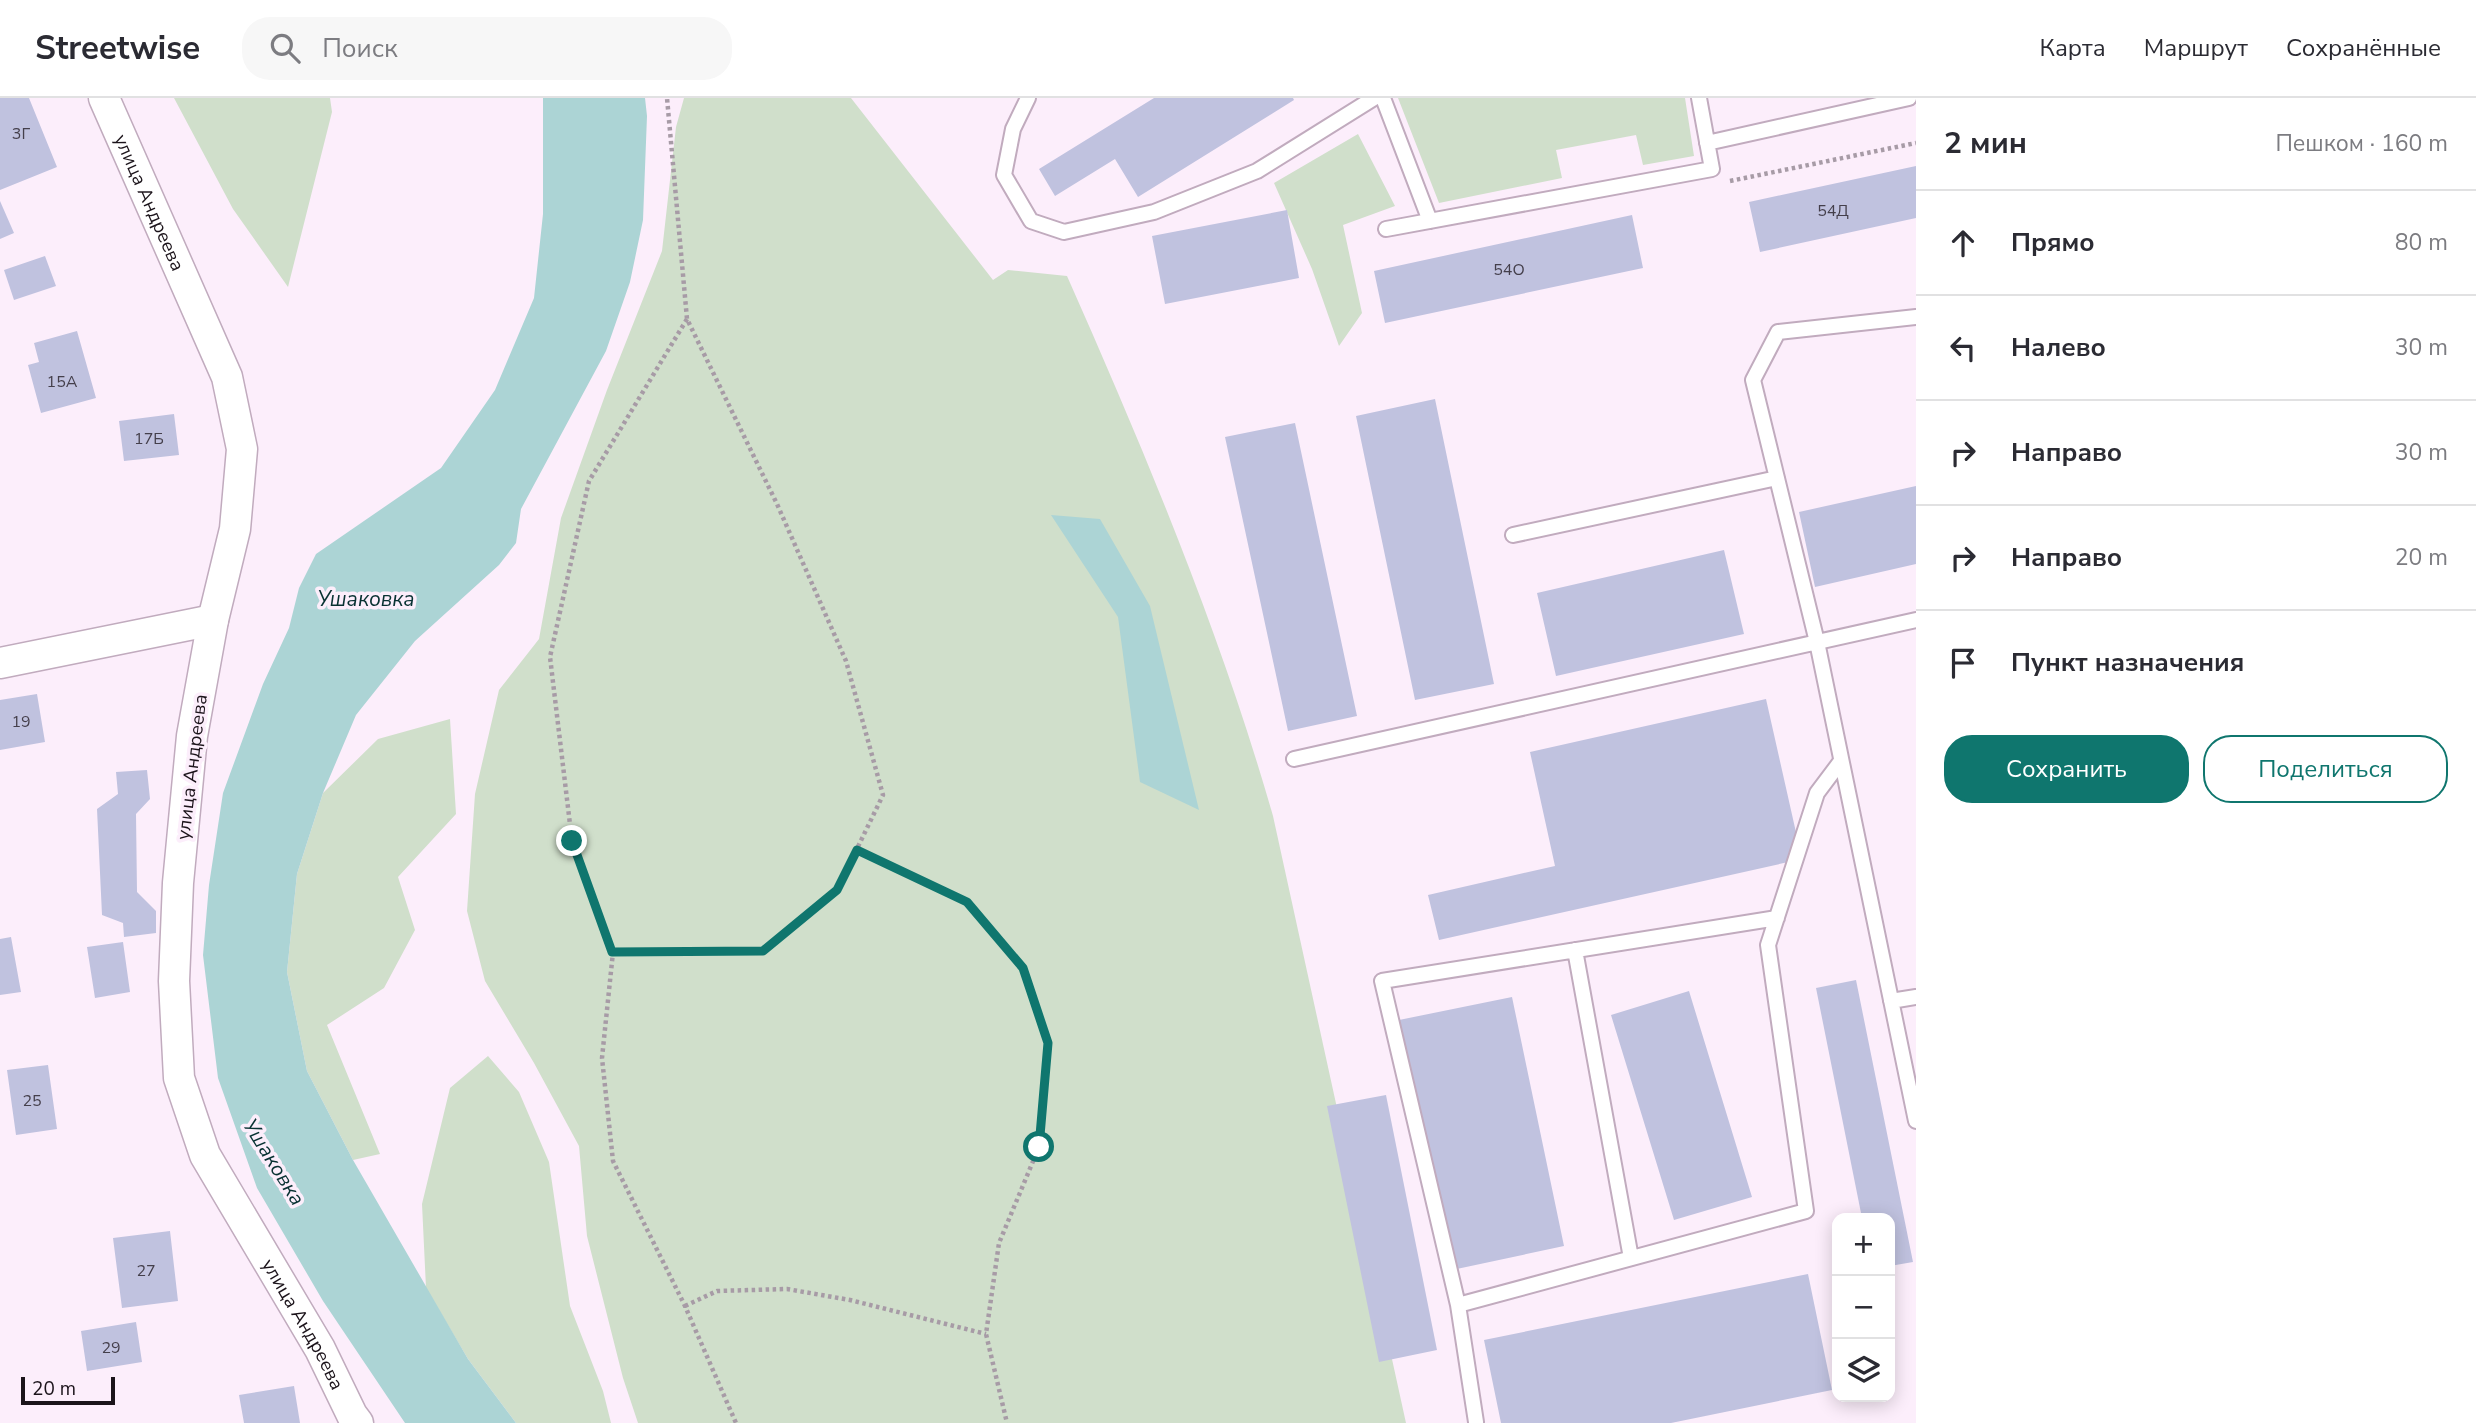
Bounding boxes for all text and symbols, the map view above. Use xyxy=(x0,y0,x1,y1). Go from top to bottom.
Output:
search box xyxy=(242,17,732,80)
text: Streetwise xyxy=(35,26,200,71)
icon: search xyxy=(266,29,304,67)
text: Поиск xyxy=(322,31,398,66)
text: Карта xyxy=(2040,32,2106,64)
text: Маршрут xyxy=(2144,32,2248,64)
text: Сохранённые xyxy=(2286,32,2441,64)
house number: 3Г xyxy=(12,123,30,145)
text: 2 мин xyxy=(1944,123,2027,164)
text: Пешком · 160 m xyxy=(2275,128,2448,159)
street label: улица Андреева xyxy=(108,130,191,275)
house number: 54Д xyxy=(1817,200,1849,222)
icon: ahead xyxy=(1944,224,1982,262)
text: Прямо xyxy=(2011,225,2095,260)
text: 80 m xyxy=(2395,227,2448,258)
house number: 54О xyxy=(1493,259,1525,281)
icon: left xyxy=(1944,329,1982,367)
text: Налево xyxy=(2011,330,2106,365)
text: 30 m xyxy=(2395,332,2448,363)
house number: 15А xyxy=(47,371,78,393)
house number: 17Б xyxy=(134,428,164,450)
icon: right xyxy=(1944,434,1982,472)
text: Направо xyxy=(2011,435,2122,470)
text: 30 m xyxy=(2395,437,2448,468)
icon: right xyxy=(1944,539,1982,577)
text: Направо xyxy=(2011,540,2122,575)
text: 20 m xyxy=(2395,542,2448,573)
water label: Ушаковка xyxy=(317,585,415,613)
icon: arrive xyxy=(1944,644,1982,682)
text: Пункт назначения xyxy=(2011,645,2244,680)
street label: улица Андреева xyxy=(170,693,214,841)
house number: 19 xyxy=(11,711,31,733)
button: Сохранить xyxy=(1944,735,2189,803)
button: Поделиться xyxy=(2203,735,2448,803)
route end xyxy=(556,825,587,856)
house number: 25 xyxy=(22,1090,42,1112)
water label: Ушаковка xyxy=(236,1113,312,1211)
route start xyxy=(1023,1131,1054,1162)
map controls xyxy=(1832,1213,1895,1402)
button: + xyxy=(1832,1213,1895,1276)
street label: улица Андреева xyxy=(255,1254,350,1394)
house number: 27 xyxy=(136,1260,156,1282)
button: − xyxy=(1832,1276,1895,1339)
house number: 29 xyxy=(101,1337,121,1359)
button: layers xyxy=(1832,1339,1895,1402)
scale bar xyxy=(21,1374,116,1406)
text: 20 m xyxy=(32,1376,76,1402)

